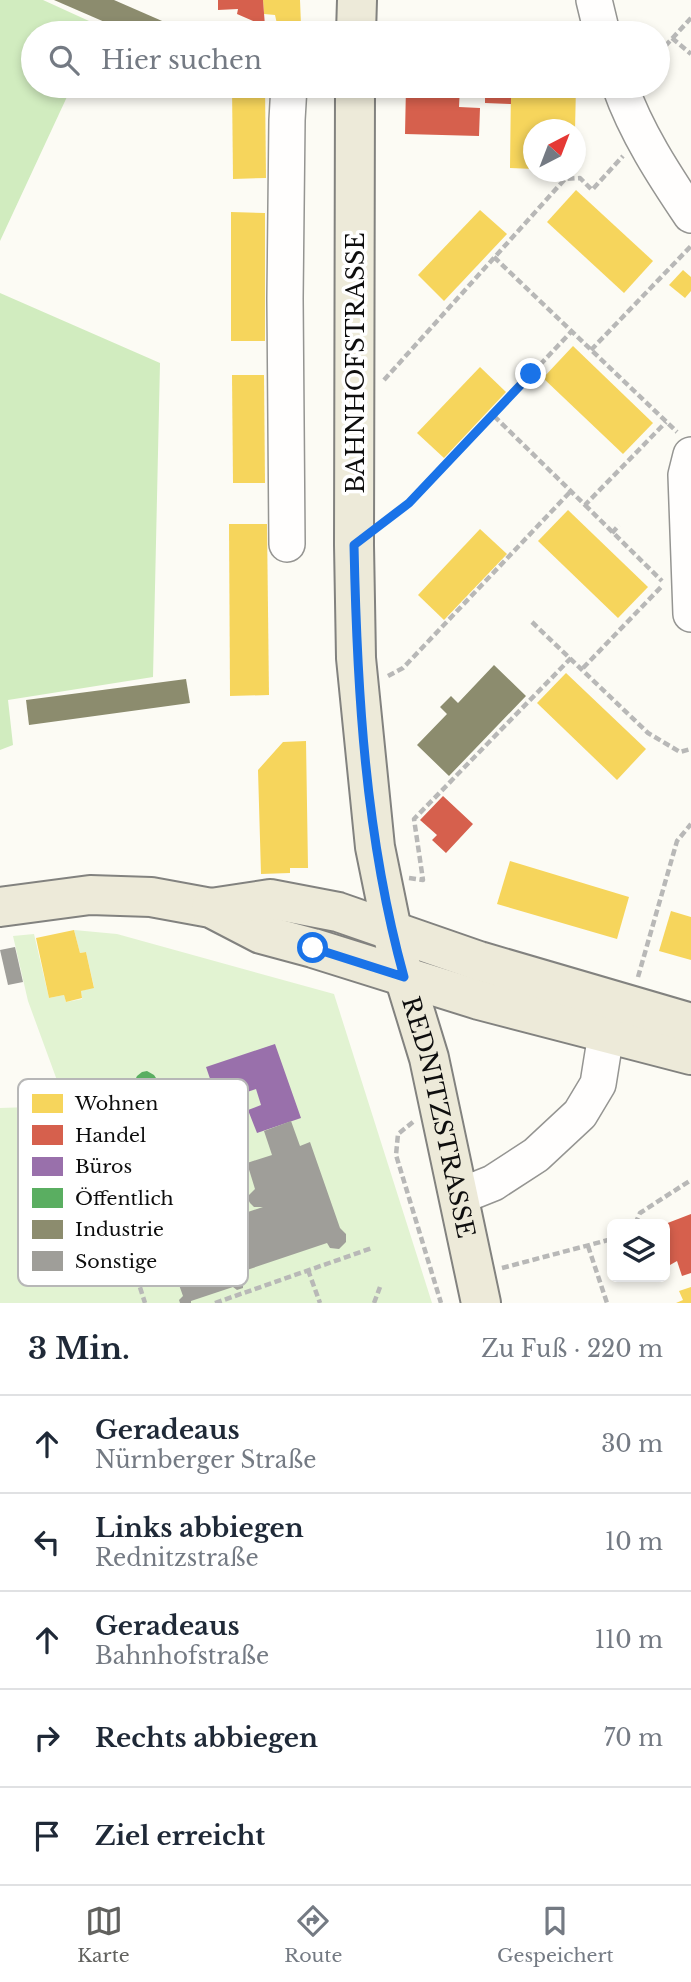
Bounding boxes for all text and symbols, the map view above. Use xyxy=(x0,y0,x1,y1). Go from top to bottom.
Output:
search box xyxy=(21,21,670,98)
icon: search xyxy=(45,41,83,79)
text: Hier suchen xyxy=(101,44,262,76)
north arrow xyxy=(523,119,586,182)
street label: BAHNHOFSTRASSE xyxy=(341,232,370,494)
route end xyxy=(515,358,546,389)
route start xyxy=(297,932,328,963)
street label: REDNITZSTRASSE xyxy=(397,993,481,1241)
legend xyxy=(18,1079,248,1286)
text: Wohnen xyxy=(74,1092,158,1115)
text: Handel xyxy=(75,1124,146,1147)
text: Büros xyxy=(75,1155,132,1178)
text: Öffentlich xyxy=(75,1187,174,1210)
text: Industrie xyxy=(75,1218,164,1241)
map controls xyxy=(607,1219,670,1282)
button: layers xyxy=(607,1219,670,1282)
text: Sonstige xyxy=(75,1250,157,1273)
text: 3 Min. xyxy=(28,1330,130,1367)
text: Zu Fuß · 220 m xyxy=(481,1335,663,1363)
text: Geradeaus xyxy=(95,1414,240,1446)
icon: ahead xyxy=(28,1425,66,1463)
text: 30 m xyxy=(601,1430,663,1458)
text: Nürnberger Straße xyxy=(95,1446,316,1474)
text: Links abbiegen xyxy=(95,1512,304,1544)
icon: left xyxy=(28,1523,66,1561)
text: 10 m xyxy=(605,1528,663,1556)
text: Rednitzstraße xyxy=(95,1544,259,1572)
text: Geradeaus xyxy=(95,1610,240,1642)
icon: ahead xyxy=(28,1621,66,1659)
text: 110 m xyxy=(595,1626,663,1654)
text: Bahnhofstraße xyxy=(95,1642,269,1670)
icon: right xyxy=(28,1719,66,1757)
text: Rechts abbiegen xyxy=(95,1722,318,1754)
text: 70 m xyxy=(604,1724,663,1752)
icon: arrive xyxy=(28,1817,66,1855)
text: Ziel erreicht xyxy=(95,1820,265,1852)
tab: Karte xyxy=(77,1902,130,1967)
tab: Route xyxy=(284,1902,342,1967)
tab: Gespeichert xyxy=(497,1902,614,1967)

